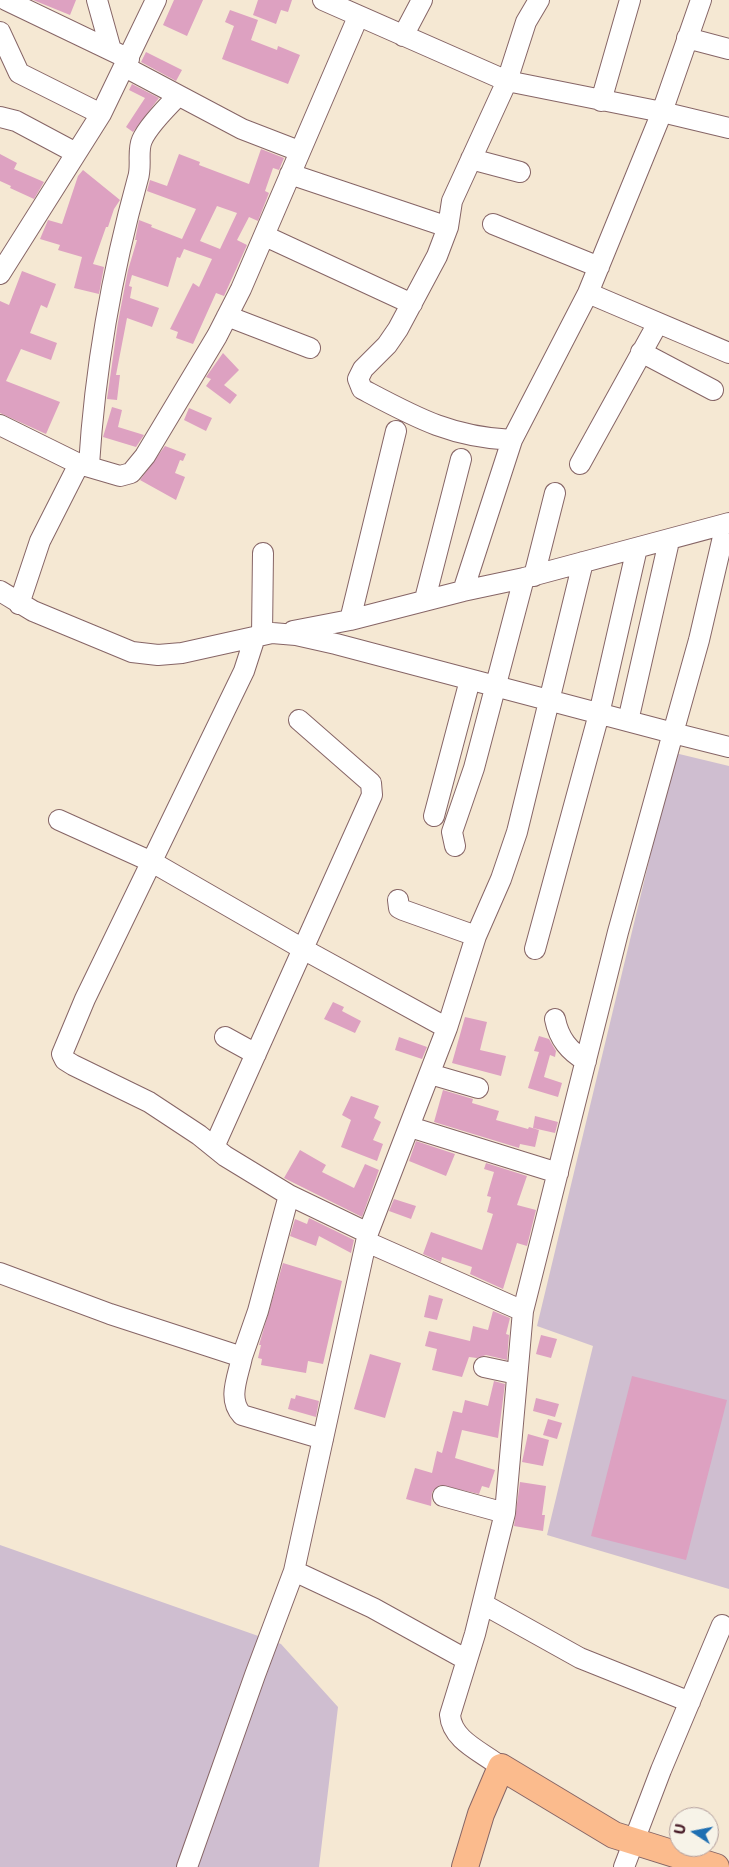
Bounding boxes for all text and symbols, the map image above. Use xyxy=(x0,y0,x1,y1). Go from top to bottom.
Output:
north arrow xyxy=(669,1807,719,1857)
text: U xyxy=(668,1822,691,1836)

